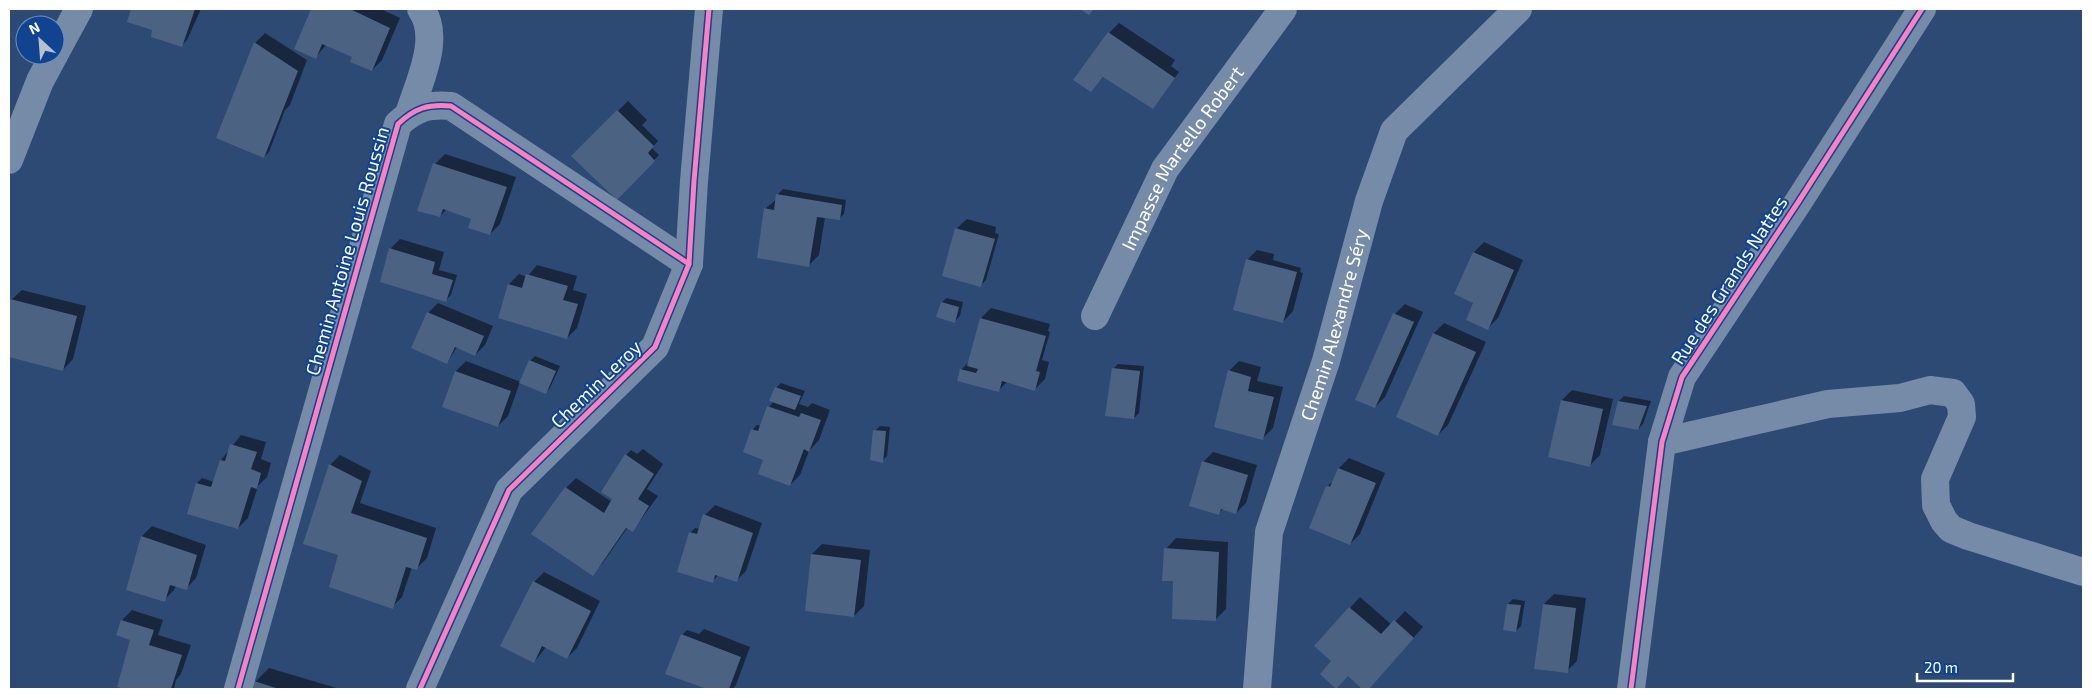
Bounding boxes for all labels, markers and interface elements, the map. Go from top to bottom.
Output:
north arrow [15,15,65,65]
text: N [26,18,42,38]
street label: Impasse Martello Robert [1116,61,1248,254]
street label: Chemin Antoine Louis Roussin [300,124,393,378]
street label: Rue des Grands Nattes [1666,191,1792,368]
street label: Chemin Alexandre Séry [1295,226,1372,423]
street label: Chemin Leroy [546,335,646,432]
scale bar [1917,650,2013,682]
text: 20 m [1924,658,1958,676]

